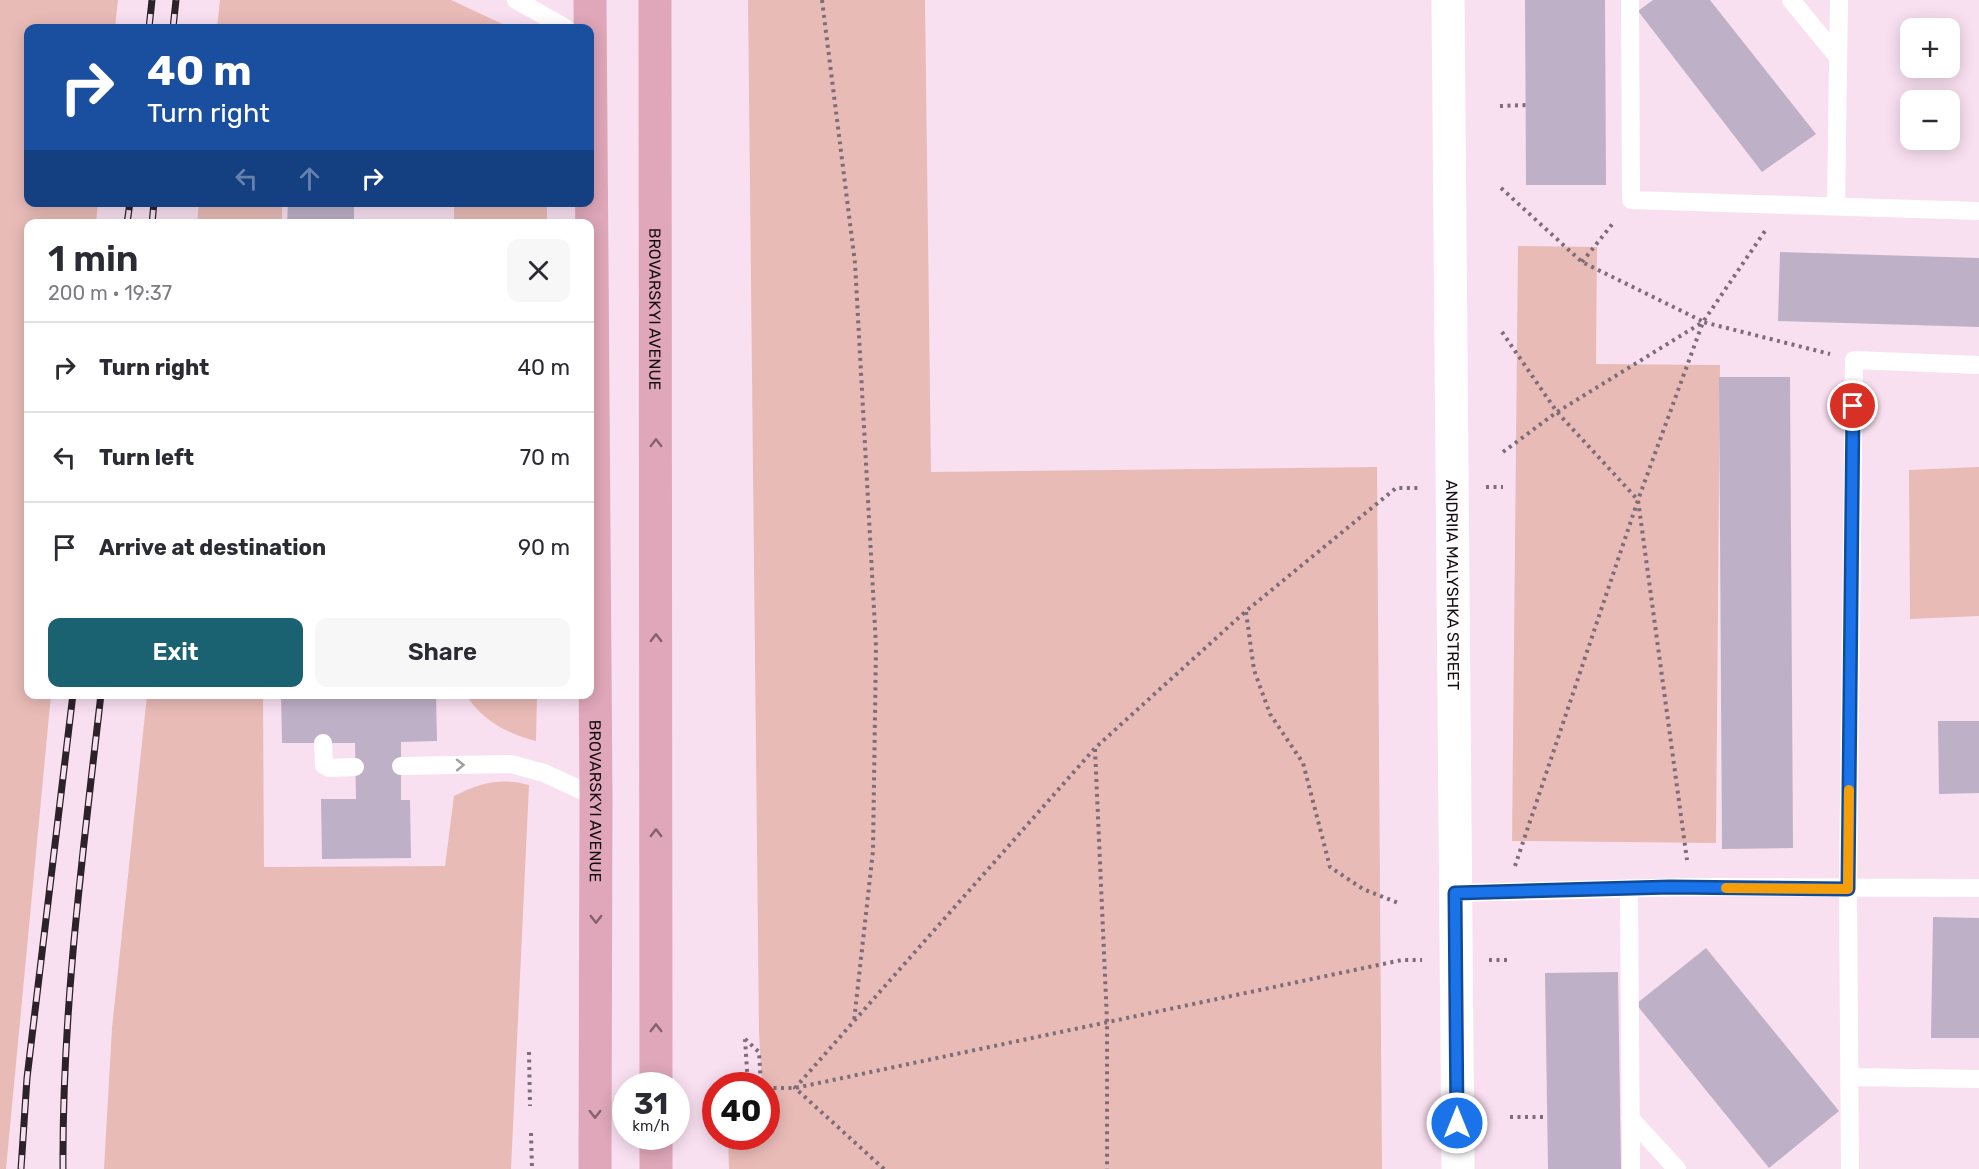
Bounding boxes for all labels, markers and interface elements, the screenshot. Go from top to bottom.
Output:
map controls [1900,18,1960,150]
button: + [1900,18,1960,78]
text: 40 m [147,46,252,96]
icon: right [48,48,126,126]
button: − [1900,90,1960,150]
text: Turn right [147,97,270,129]
icon: left [230,162,263,195]
icon: ahead [293,162,326,195]
icon: right [356,162,389,195]
street label: BROVARSKYI AVENUE [645,228,664,390]
text: 1 min [48,237,139,280]
button: close [507,239,570,302]
text: 200 m · 19:37 [48,281,172,305]
icon: right [48,351,81,384]
text: Turn right [99,354,209,381]
text: 40 m [517,354,570,381]
pin [1827,380,1878,431]
icon: arrive [1836,389,1869,422]
one-way arrow [650,438,662,447]
icon: left [48,441,81,474]
text: Turn left [99,444,194,471]
text: 70 m [520,444,570,471]
street label: ANDRIIA MALYSHKA STREET [1442,480,1463,690]
icon: arrive [48,531,81,564]
text: Arrive at destination [99,534,326,561]
text: 90 m [518,534,570,561]
button: Exit [48,618,303,687]
button: Share [315,618,570,687]
one-way arrow [650,633,662,642]
street label: BROVARSKYI AVENUE [585,720,605,882]
one-way arrow [455,759,464,771]
one-way arrow [650,828,662,837]
one-way arrow [590,915,602,924]
one-way arrow [650,1023,662,1032]
speed limit sign: 40 [702,1072,780,1150]
text: 31 [634,1086,668,1122]
position arrow [1425,1091,1489,1155]
one-way arrow [589,1110,601,1119]
text: km/h [632,1117,670,1135]

